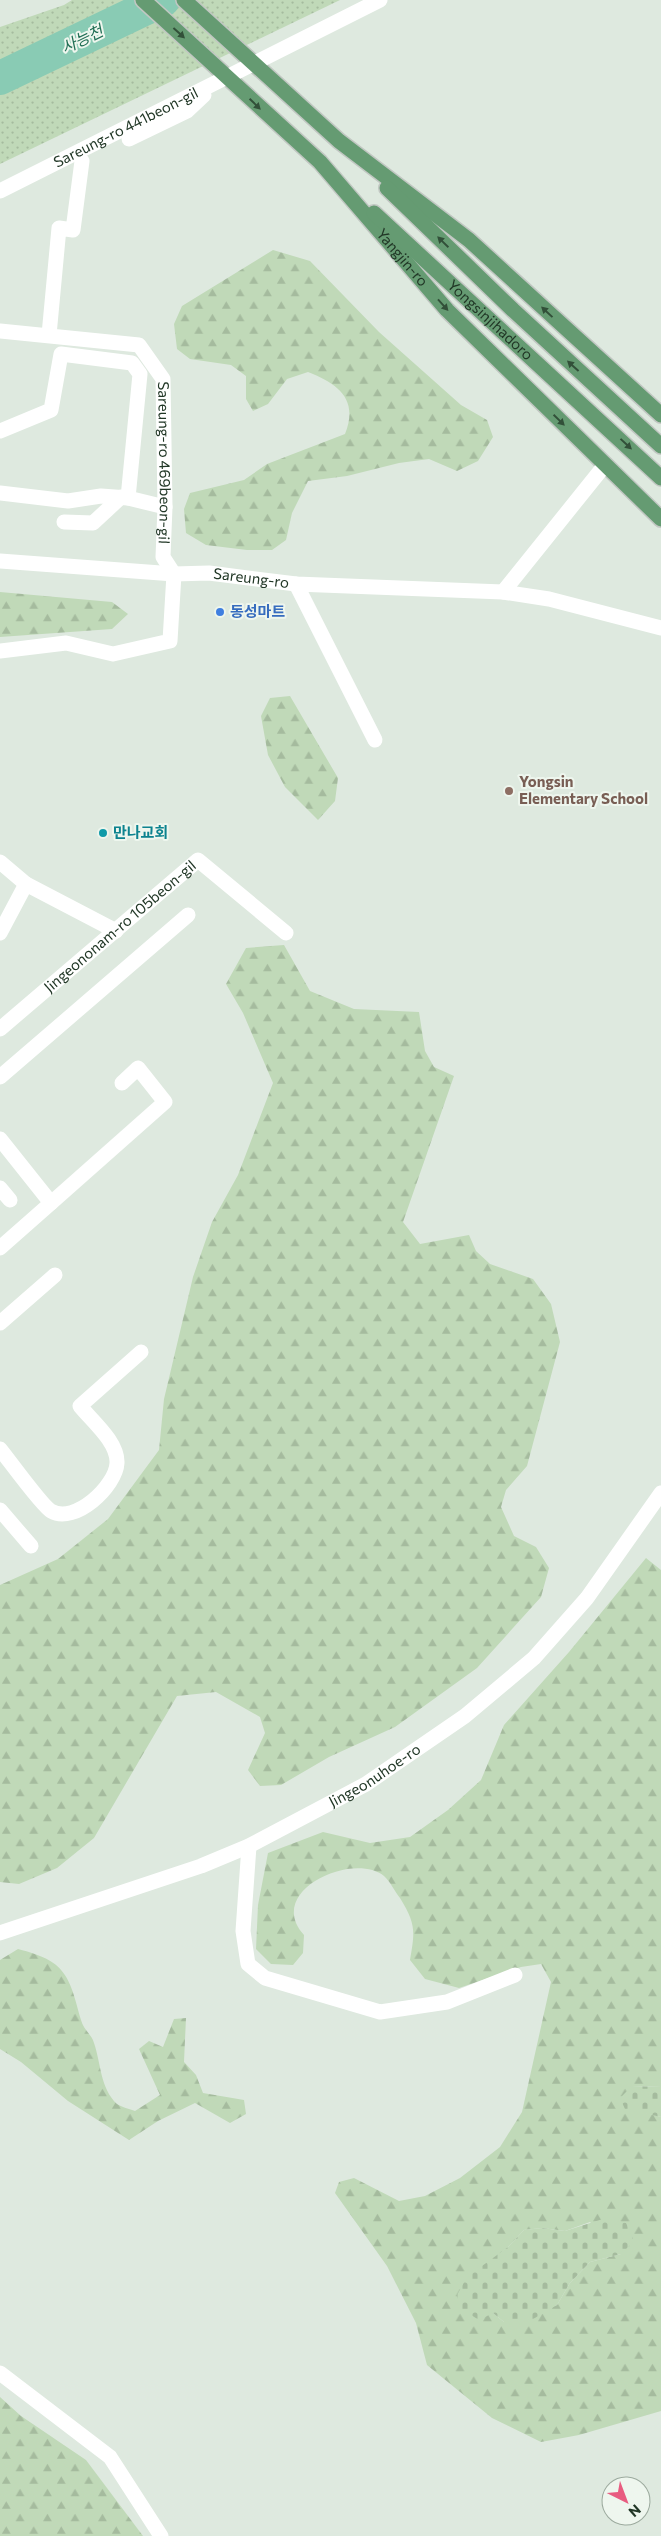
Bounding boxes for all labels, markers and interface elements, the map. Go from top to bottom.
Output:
water label: 사능천 [58,19,108,57]
one-way arrow [172,27,184,39]
street label: Sareung-ro 441beon-gil [50,83,201,171]
one-way arrow [249,98,261,110]
street label: Yangjin-ro [373,225,433,290]
one-way arrow [437,236,449,248]
street label: Yongsinjihadoro [444,276,537,363]
one-way arrow [437,299,449,311]
one-way arrow [542,306,554,318]
one-way arrow [568,360,580,372]
street label: Sareung-ro 469beon-gil [155,381,175,544]
one-way arrow [552,413,564,425]
one-way arrow [620,438,632,450]
street label: Sareung-ro [212,564,290,591]
place label: 동성마트 [230,602,285,620]
marker: 동성마트 [214,606,226,618]
place label: Yongsin Elementary School [519,772,648,807]
marker: Yongsin Elementary School [503,785,515,797]
place label: 만나교회 [113,823,168,841]
marker: 만나교회 [97,827,109,839]
street label: Jingeononam-ro 105beon-gil [40,856,199,996]
street label: Jingeonuhoe-ro [325,1739,424,1810]
north arrow [601,2476,651,2526]
text: N [625,2501,645,2521]

